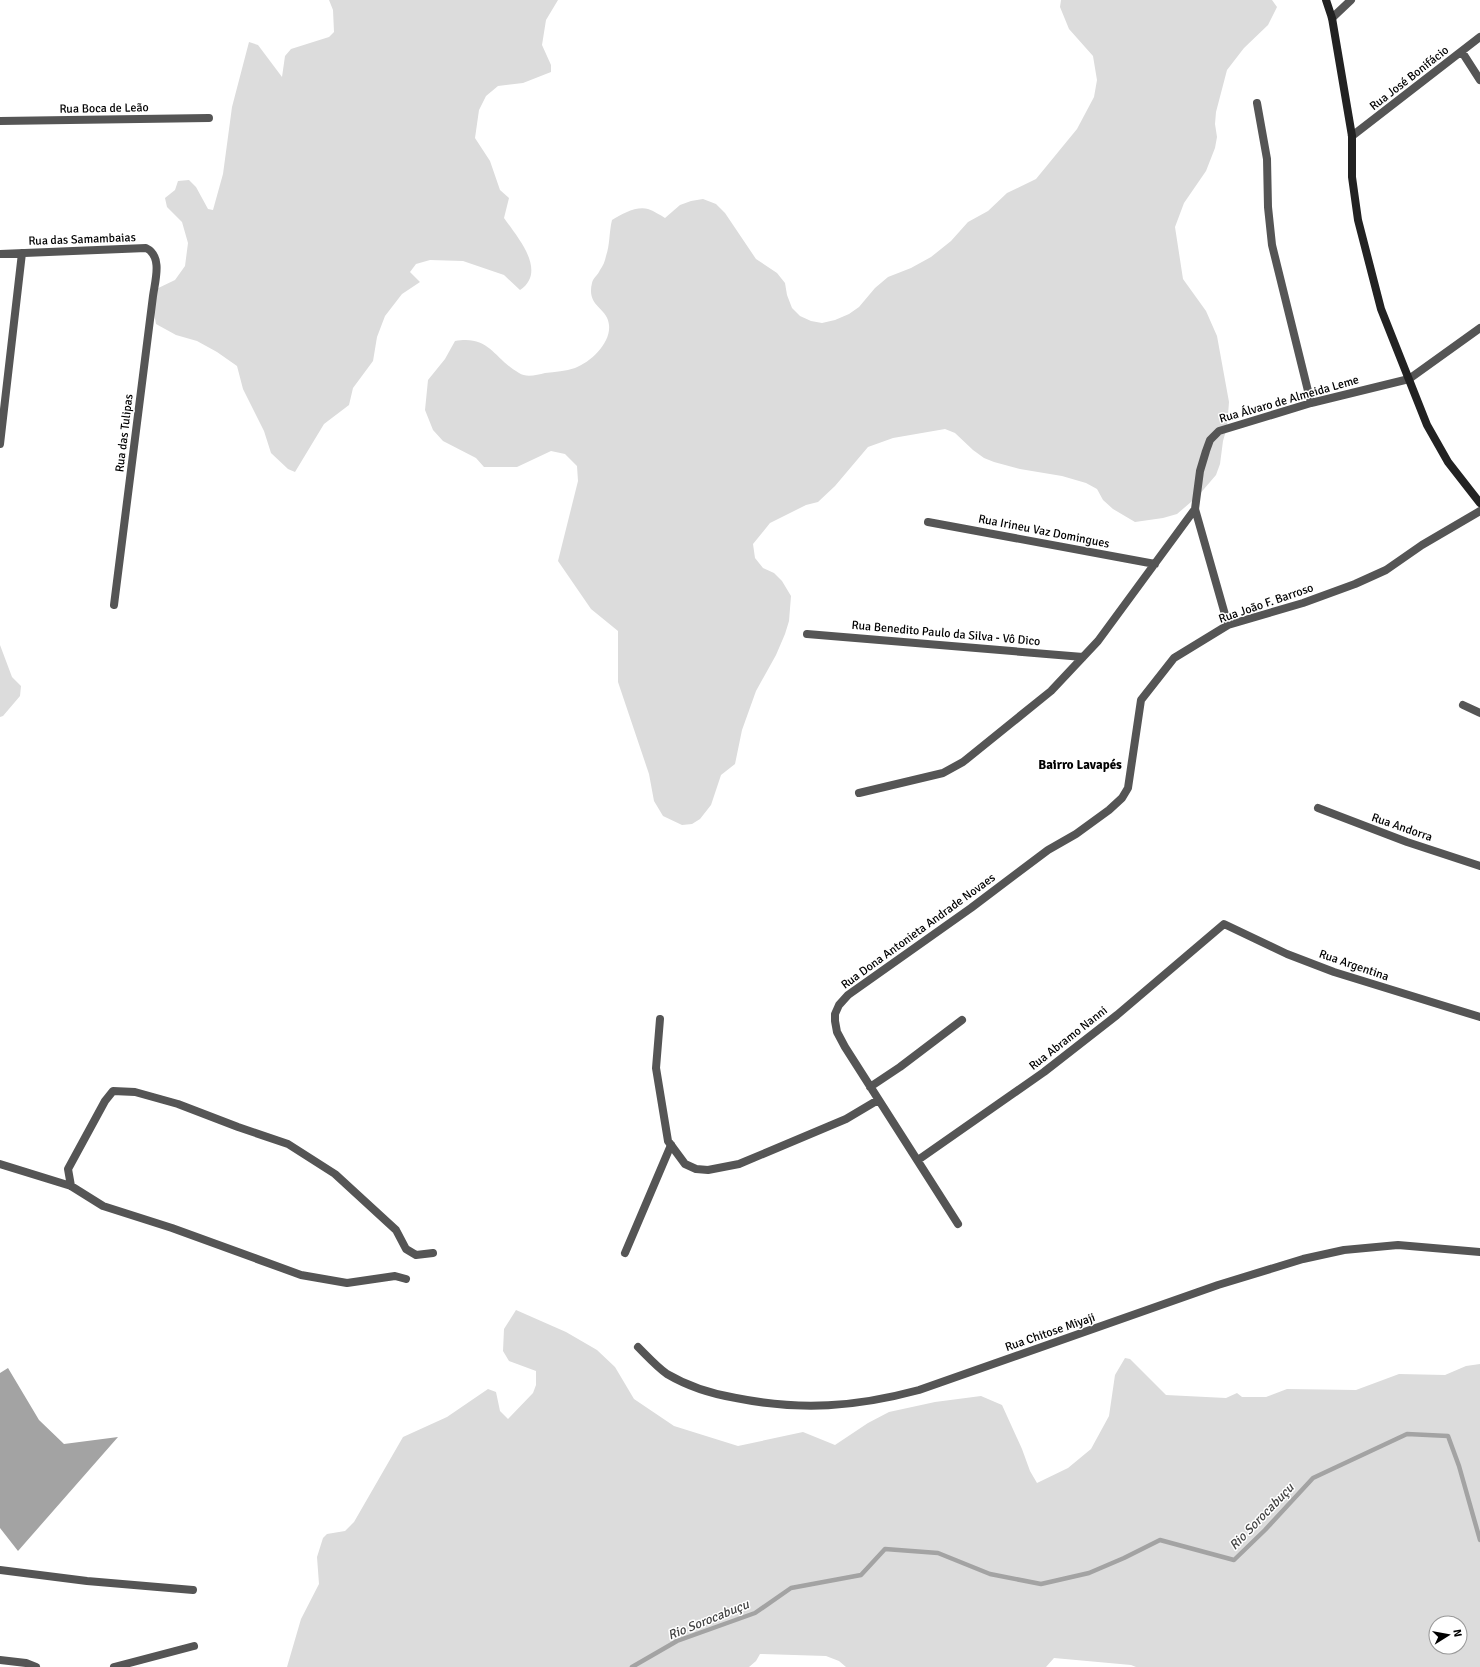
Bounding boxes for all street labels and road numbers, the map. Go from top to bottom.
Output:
street label: Rua José Bonifácio [1367,43,1452,114]
street label: Rua Boca de Leão [59,100,149,117]
street label: Rua das Samambaias [28,230,136,249]
street label: Rua Álvaro de Almeida Leme [1218,372,1361,427]
street label: Rua das Tulipas [112,393,137,473]
street label: Rua Irineu Vaz Domingues [977,511,1111,552]
street label: Rua João F. Barroso [1217,580,1316,627]
street label: Rua Benedito Paulo da Silva - Vô Dico [851,618,1041,649]
street label: Rua Andorra [1369,810,1434,845]
street label: Rua Dona Antonieta Andrade Novaes [838,870,998,992]
street label: Rua Argentina [1317,947,1391,984]
street label: Rua Abramo Nanni [1026,1003,1110,1074]
street label: Rua Chitose Miyaji [1003,1310,1097,1355]

